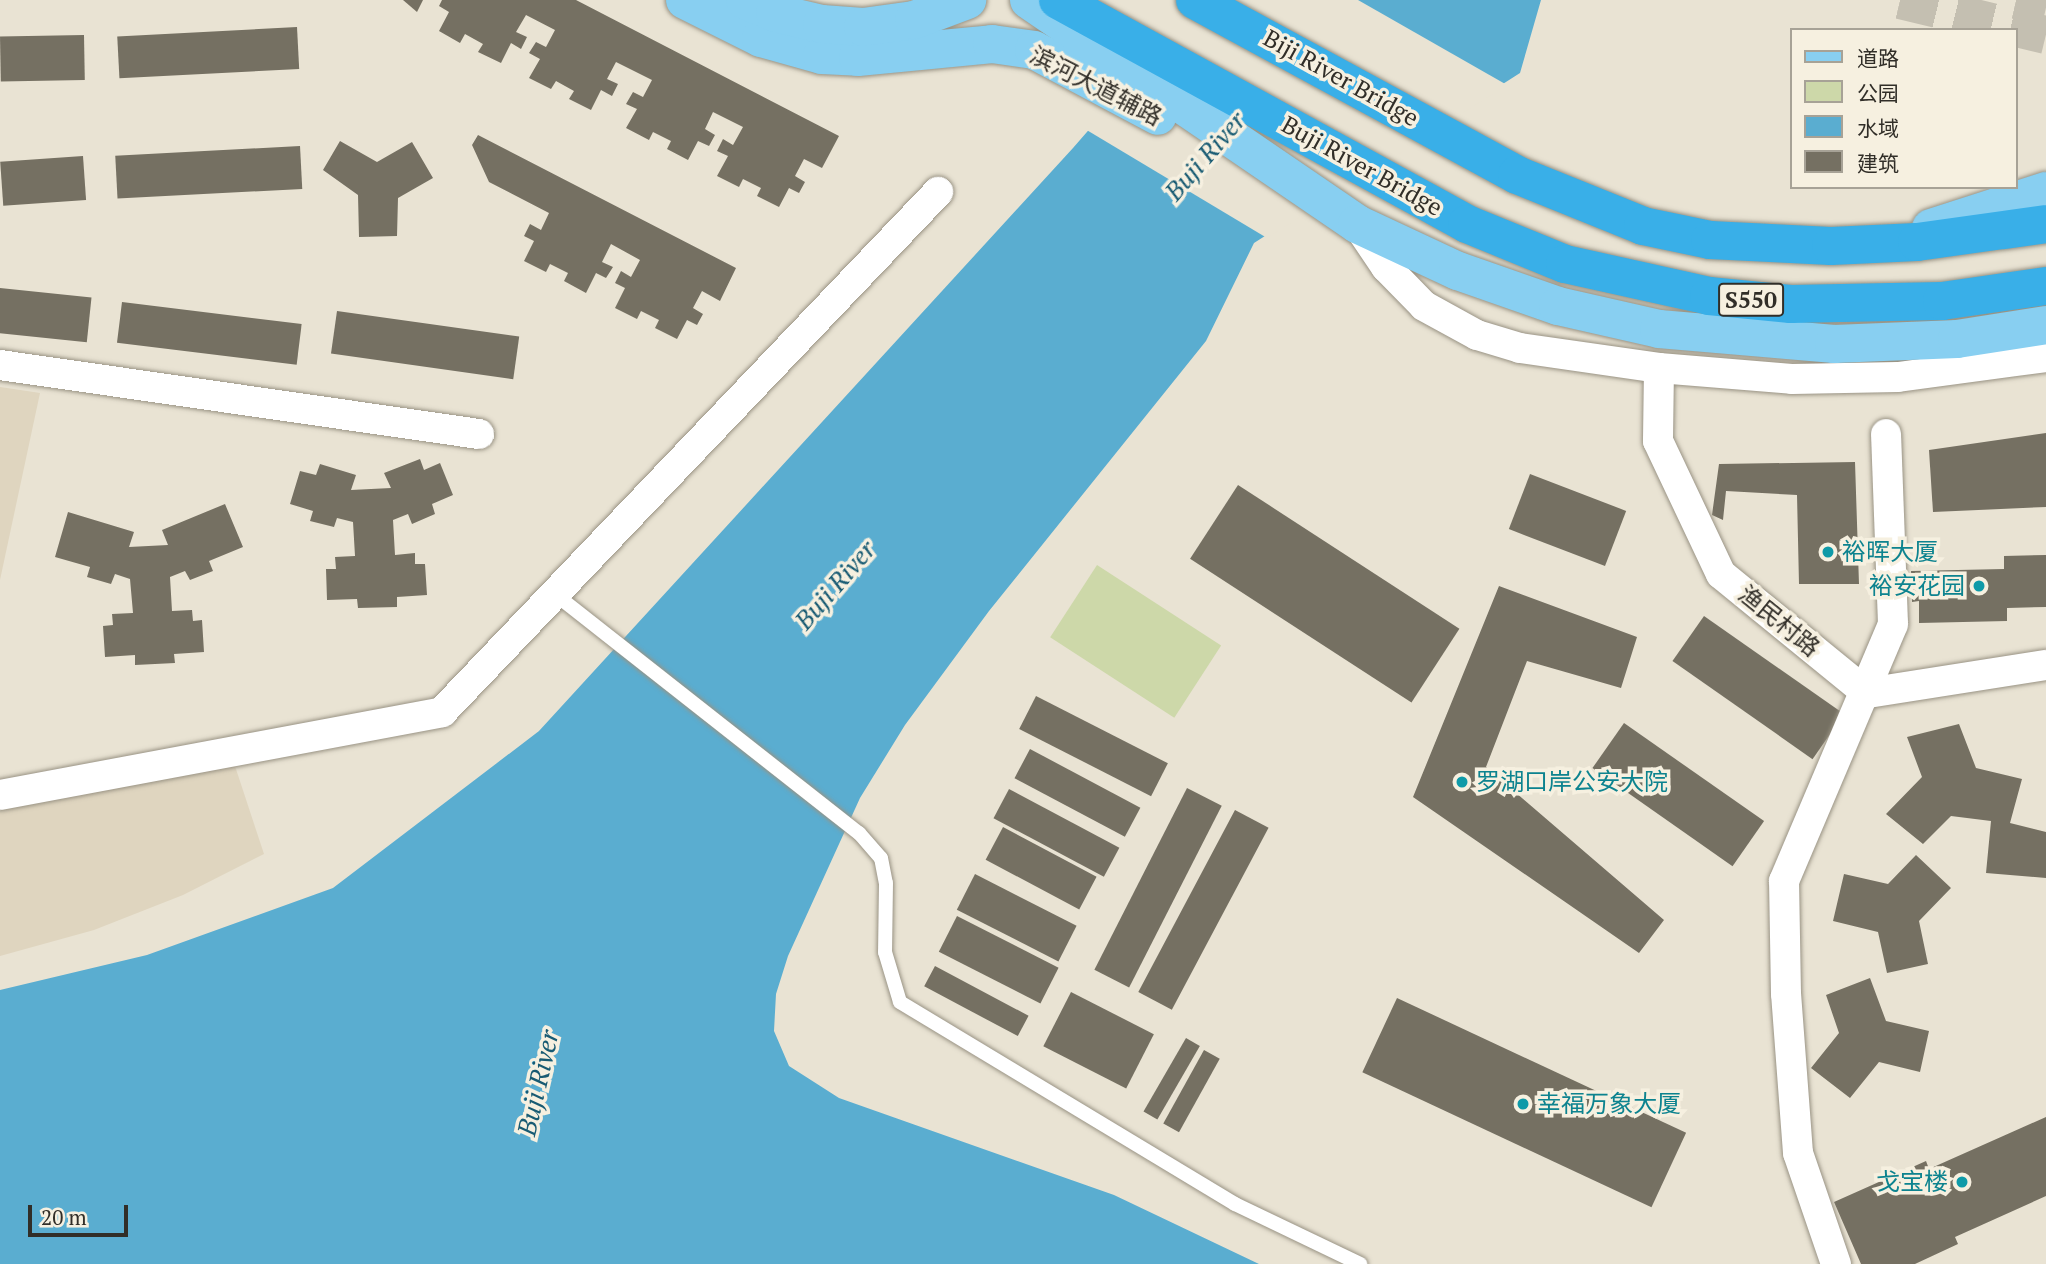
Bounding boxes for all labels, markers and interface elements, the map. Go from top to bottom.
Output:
street label: Biji River Bridge [1259,24,1423,132]
legend [1790,28,2018,189]
street label: 滨河大道辅路 [1025,40,1167,132]
text: 道路 [1857,44,1899,72]
text: 公园 [1857,79,1899,107]
water label: Buji River [1158,105,1252,207]
street label: Buji River Bridge [1277,110,1447,222]
text: 水域 [1857,114,1899,142]
text: 建筑 [1857,149,1899,177]
road number: S550 [1718,280,1784,320]
water label: Buji River [788,534,882,636]
place label: 裕晖大厦 [1842,538,1938,566]
marker: 裕晖大厦 [1820,544,1836,560]
place label: 裕安花园 [1869,572,1965,600]
marker: 裕安花园 [1971,578,1987,594]
street label: 渔民村路 [1733,580,1825,662]
place label: 罗湖口岸公安大院 [1476,768,1668,796]
marker: 罗湖口岸公安大院 [1454,774,1470,790]
water label: Buji River [511,1027,565,1139]
place label: 幸福万象大厦 [1537,1090,1681,1118]
marker: 幸福万象大厦 [1515,1096,1531,1112]
place label: 戈宝楼 [1876,1168,1948,1196]
marker: 戈宝楼 [1954,1174,1970,1190]
scale bar [32,1190,131,1234]
text: 20 m [41,1203,87,1231]

